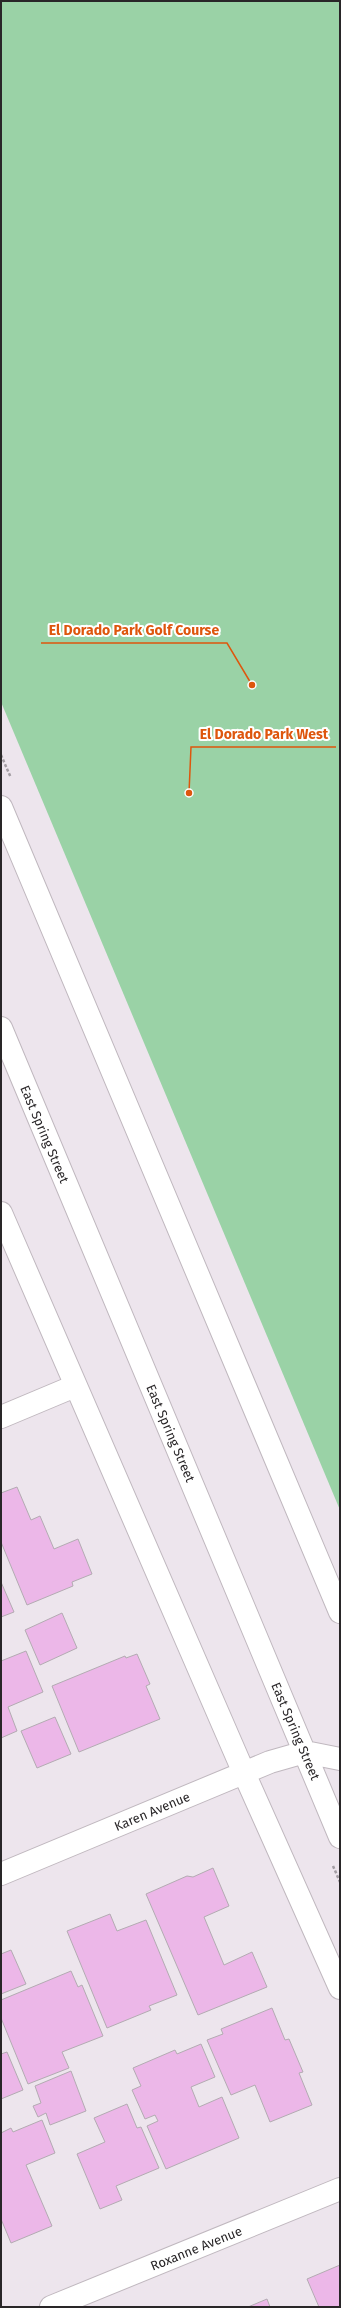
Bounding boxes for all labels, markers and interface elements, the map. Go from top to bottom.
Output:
callout: El Dorado Park Golf Course [41,617,227,643]
text: El Dorado Park Golf Course [49,622,219,639]
callout: El Dorado Park West [191,721,336,747]
text: El Dorado Park West [200,726,329,743]
street label: East Spring Street [17,1083,72,1186]
street label: East Spring Street [143,1382,198,1485]
street label: East Spring Street [268,1680,323,1783]
street label: Karen Avenue [112,1789,192,1834]
street label: Roxanne Avenue [148,2223,244,2274]

